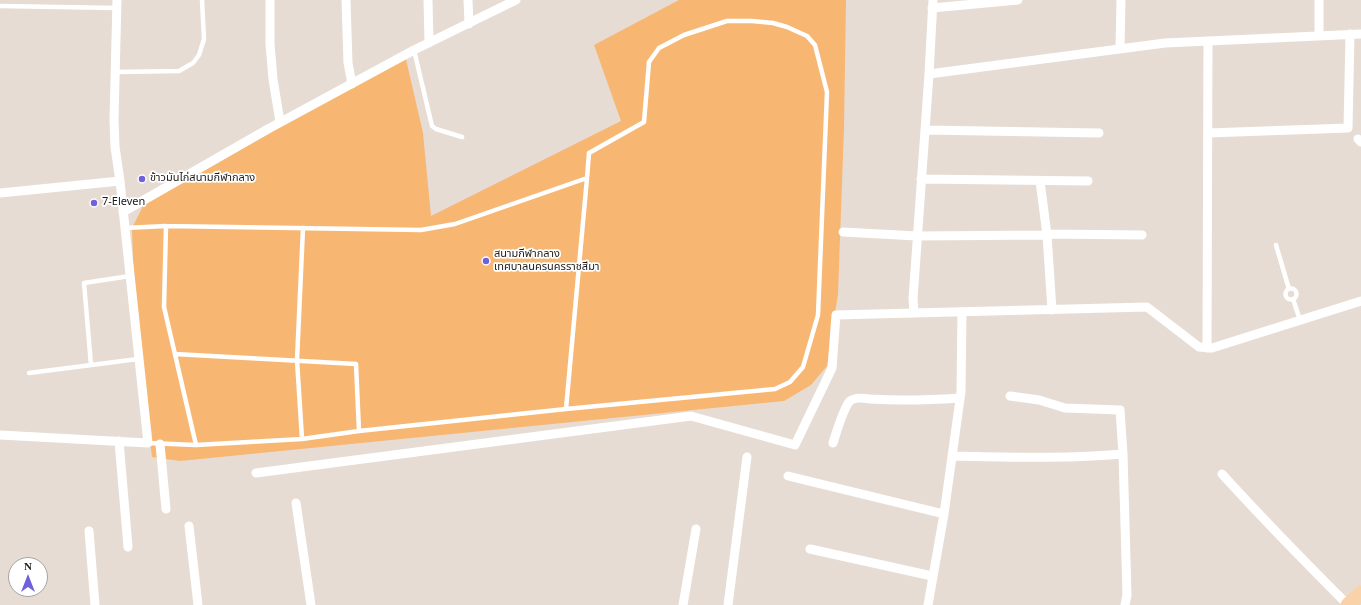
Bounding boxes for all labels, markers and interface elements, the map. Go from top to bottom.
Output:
place label: ข้าวมันไก่สนามกีฬากลาง [150,172,255,186]
marker: ข้าวมันไก่สนามกีฬากลาง [137,174,147,184]
place label: 7-Eleven [102,196,145,210]
marker: 7-Eleven [89,198,99,208]
place label: สนามกีฬากลาง เทศบาลนครนครราชสีมา [494,248,599,274]
marker: สนามกีฬากลาง เทศบาลนครนครราชสีมา [481,256,491,266]
north arrow [8,557,48,597]
text: N [24,560,32,572]

